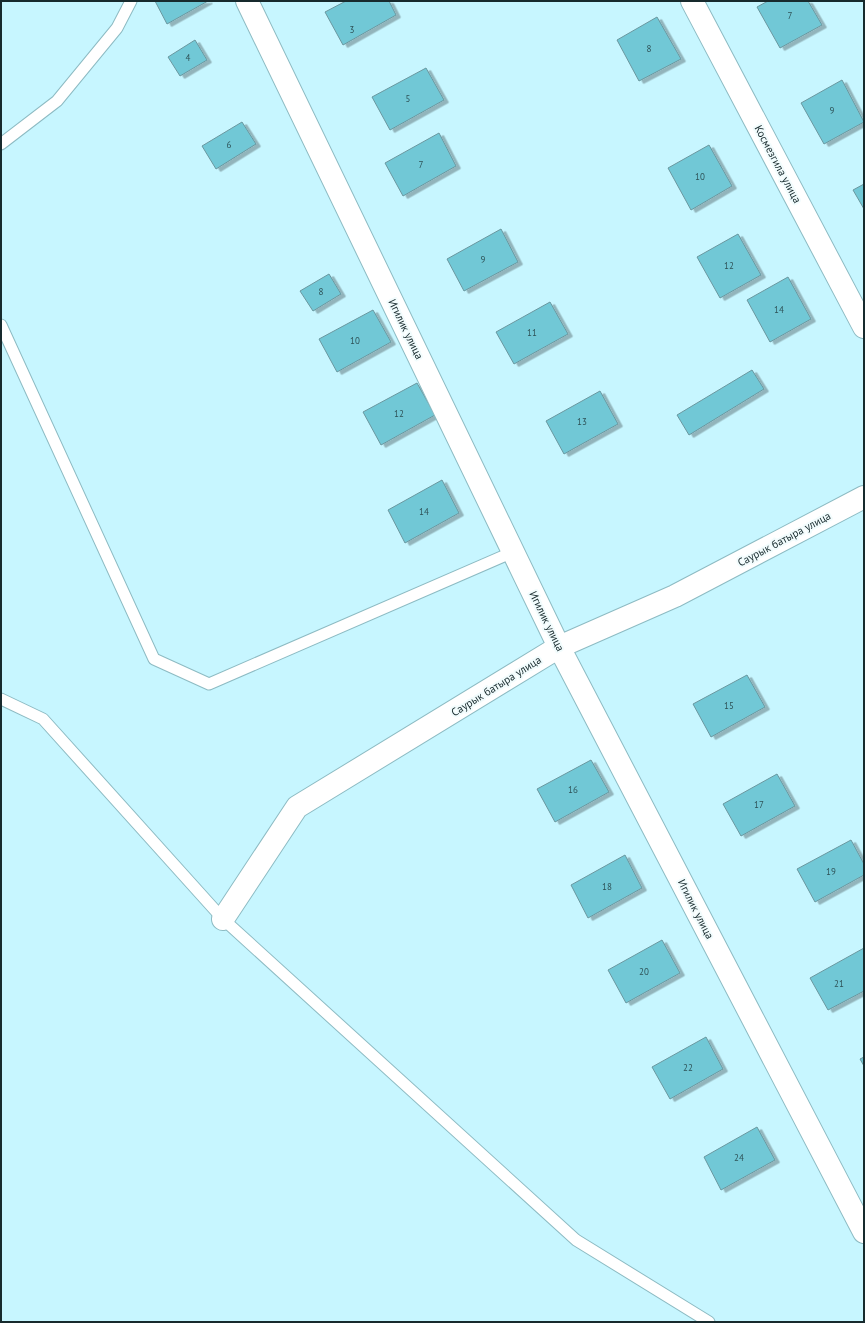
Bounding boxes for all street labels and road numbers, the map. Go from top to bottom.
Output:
street label: Космезгила улица [752,123,804,205]
street label: Игилик улица [385,297,427,361]
street label: Саурык батыра улица [735,508,833,570]
street label: Игилик улица [526,589,568,653]
street label: Саурык батыра улица [448,653,544,719]
street label: Игилик улица [675,877,717,941]

